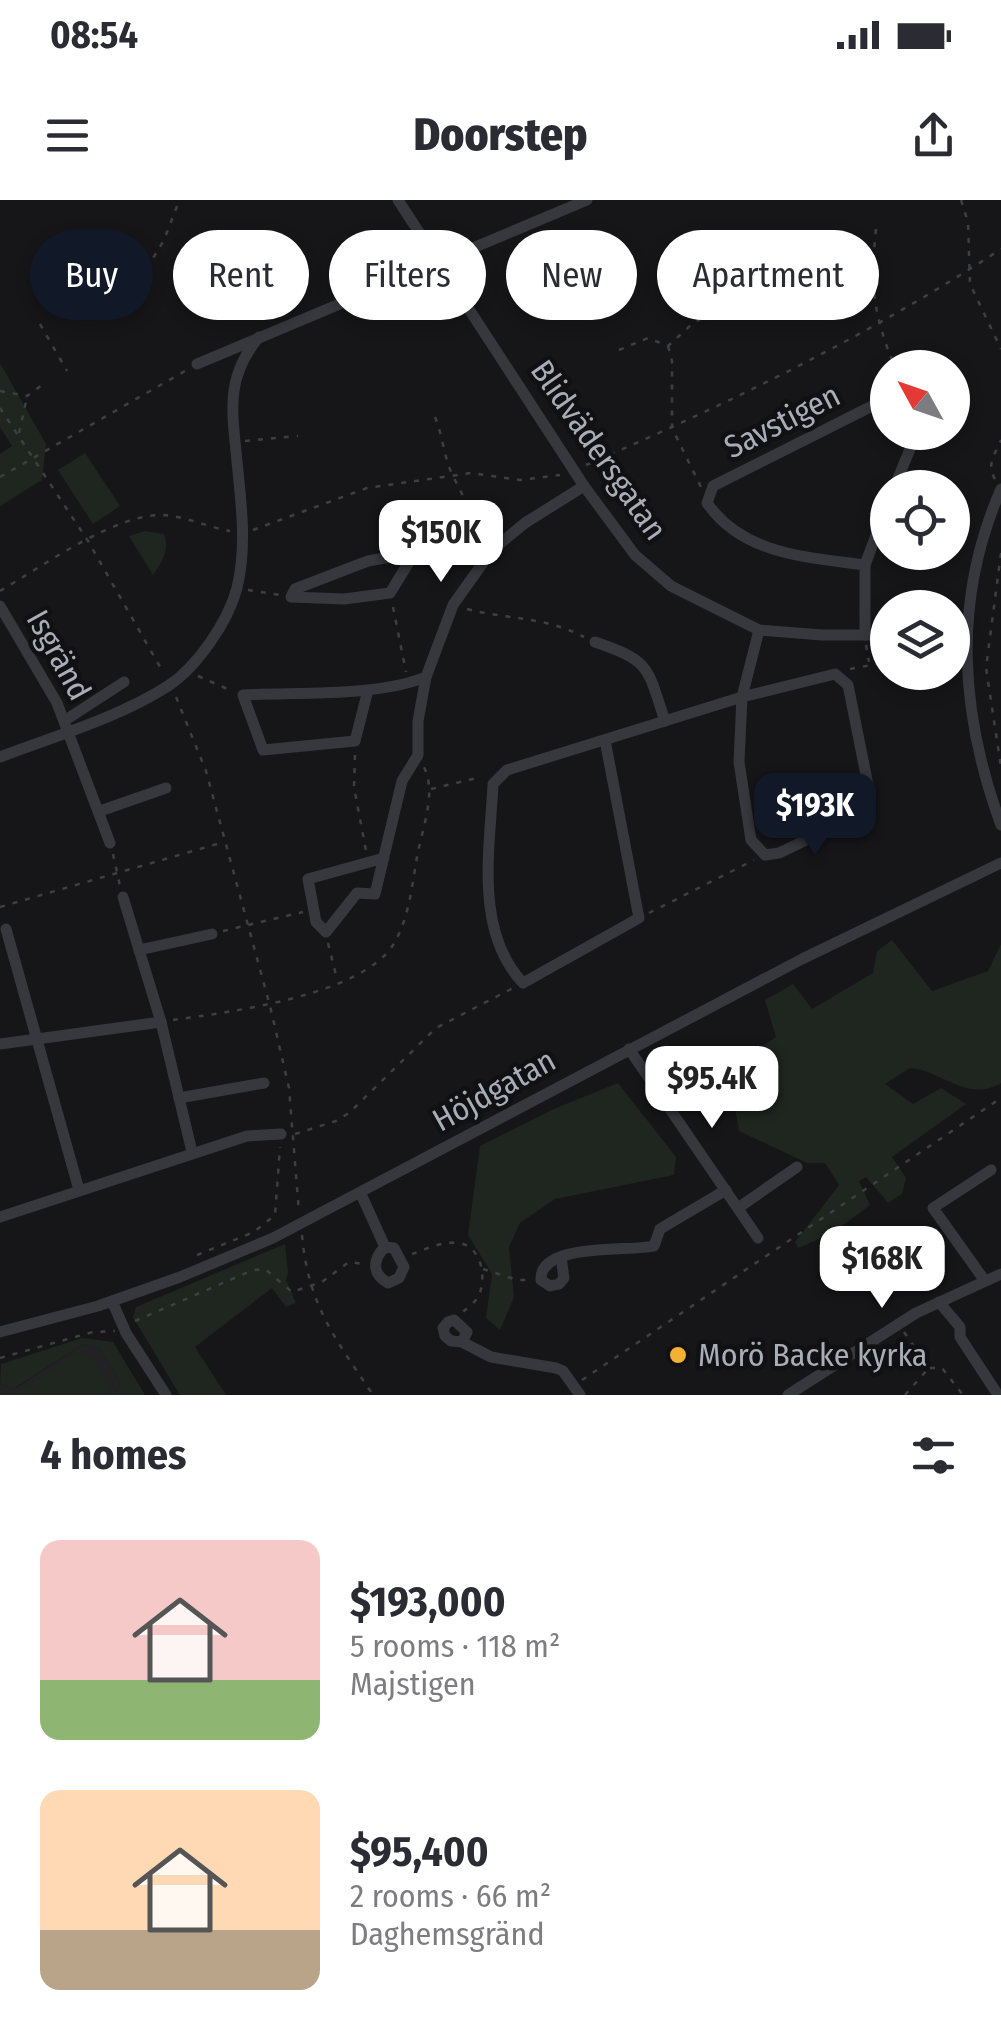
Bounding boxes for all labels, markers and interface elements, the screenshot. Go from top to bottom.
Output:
text: 08:54 [50,12,138,58]
icon: menu [40,108,95,163]
text: Doorstep [413,108,588,162]
icon: share [906,108,961,163]
chip: Buy [30,230,153,320]
chip: Rent [173,230,309,320]
chip: Filters [329,230,486,320]
chip: New [506,230,637,320]
chip: Apartment [657,230,879,320]
north arrow [870,350,970,450]
map controls [870,350,970,690]
street label: Blidvädersgatan [523,353,675,547]
street label: Savstigen [718,376,846,466]
button: locate [870,470,970,570]
pin: $150K [371,500,511,585]
text: $150K [401,513,481,551]
button: layers [870,590,970,690]
street label: Isgränd [19,603,99,707]
pin: $193K [745,773,885,858]
text: $193K [776,786,854,824]
street label: Höjdgatan [426,1041,562,1139]
pin: $95.4K [631,1046,793,1131]
text: $95.4K [667,1059,757,1097]
pin: $168K [812,1226,952,1311]
text: $168K [842,1239,922,1277]
place label: Morö Backe kyrka [698,1336,928,1374]
marker: Morö Backe kyrka [667,1344,689,1366]
icon: filters [906,1428,961,1483]
text: 4 homes [40,1430,187,1480]
text: $193,000 [350,1577,506,1627]
icon: home [120,1580,240,1700]
text: 5 rooms · 118 m² [350,1627,560,1665]
text: Majstigen [350,1665,476,1703]
text: $95,400 [350,1827,489,1877]
icon: home [120,1830,240,1950]
text: 2 rooms · 66 m² [350,1877,551,1915]
text: Daghemsgränd [350,1915,545,1953]

